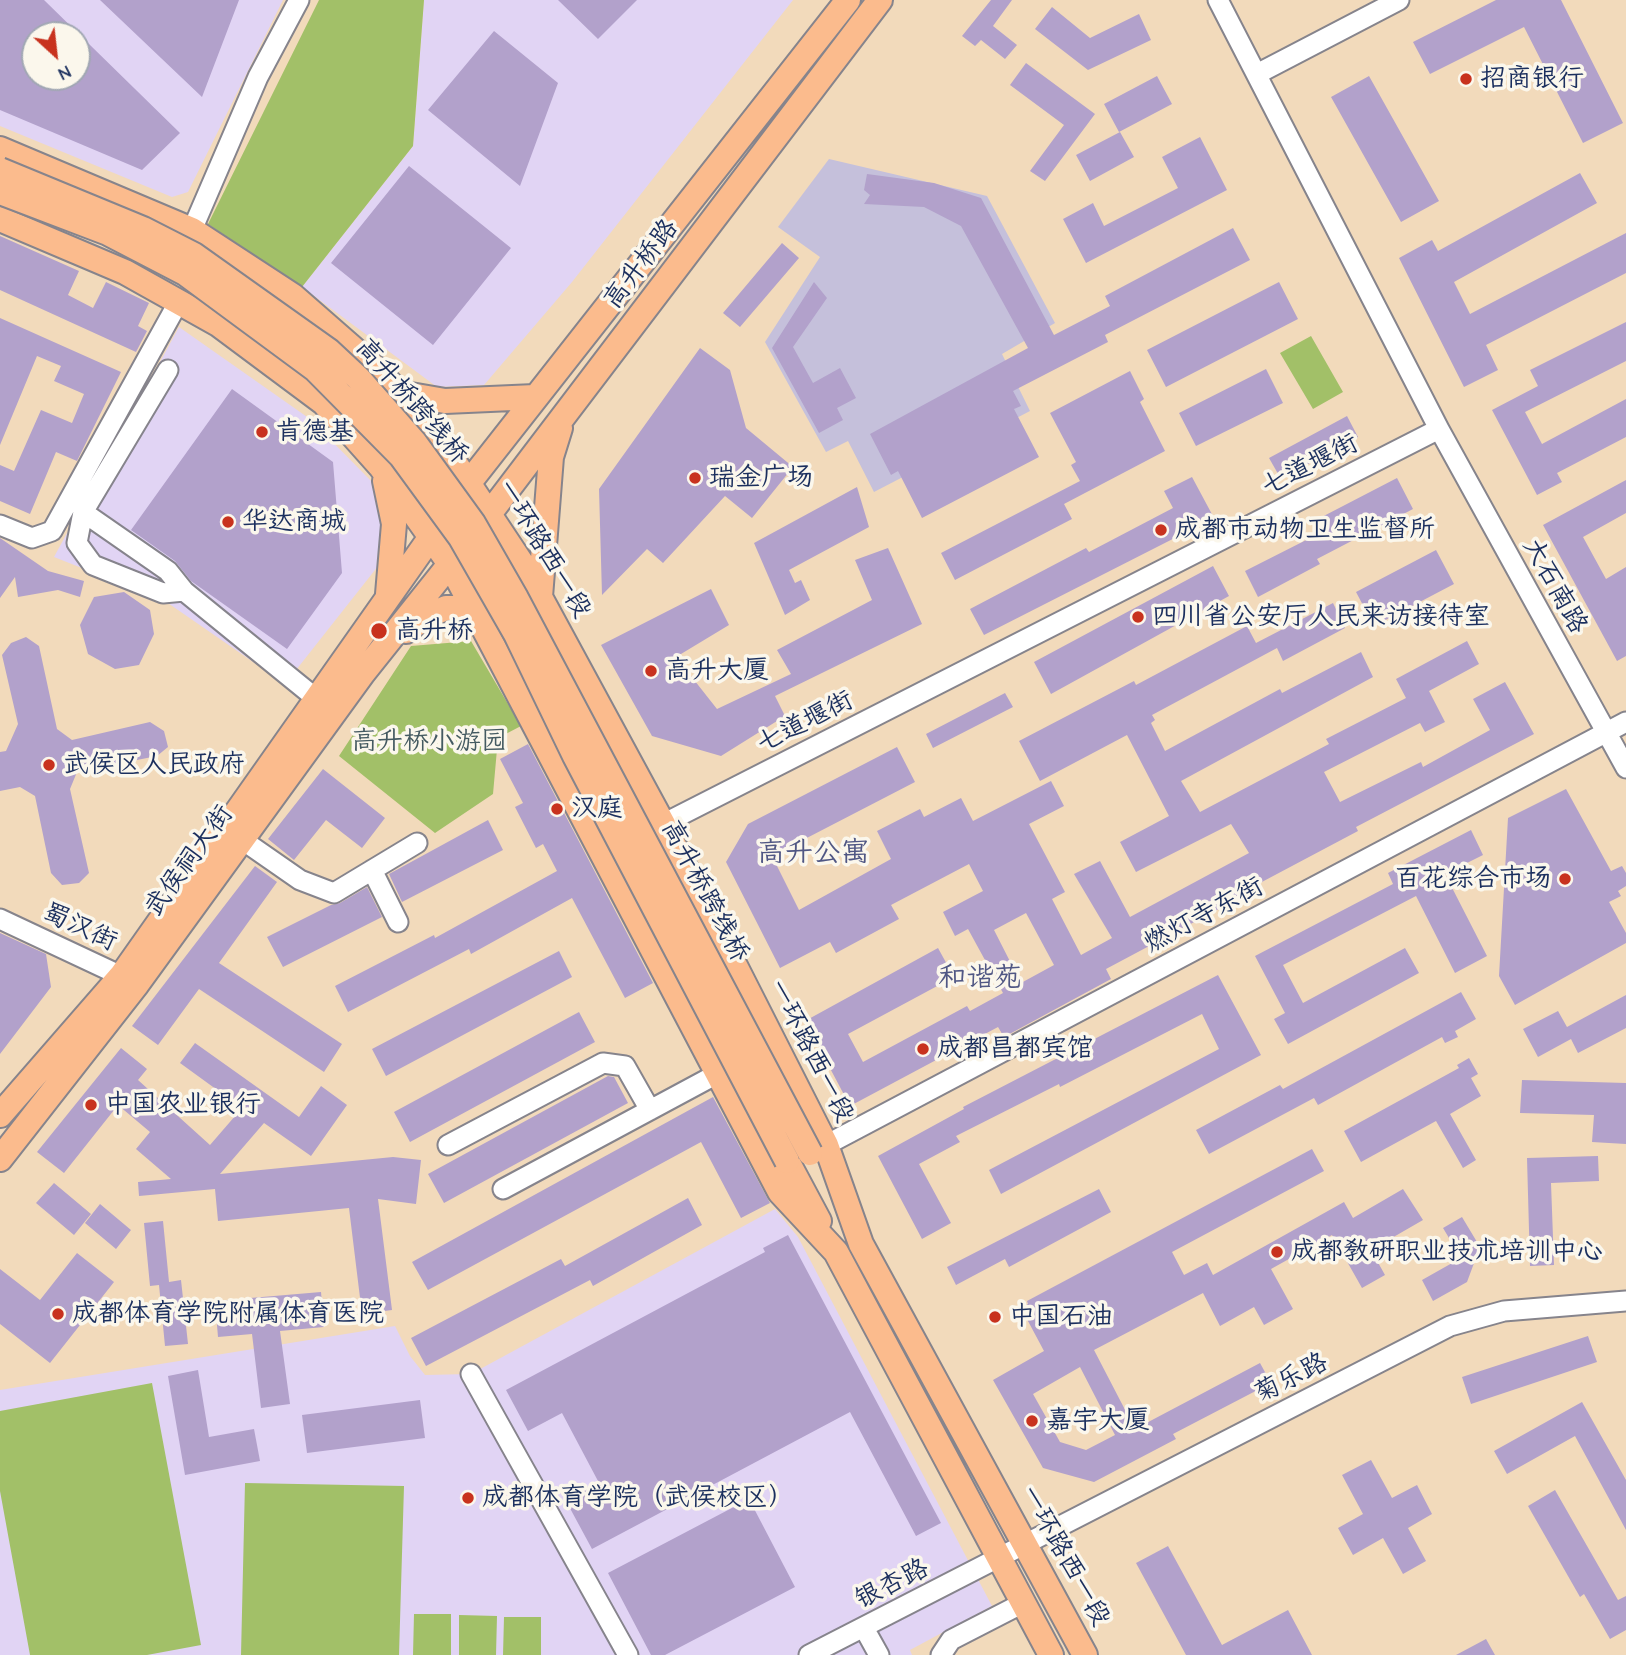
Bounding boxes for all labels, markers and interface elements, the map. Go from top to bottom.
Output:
north arrow [21,21,91,91]
text: N [54,60,75,86]
place label: 招商银行 [1480,63,1584,95]
marker: 招商银行 [1458,71,1474,87]
street label: 高升桥路 [597,213,685,315]
street label: 高升桥跨线桥 [349,332,475,470]
place label: 肯德基 [276,416,354,448]
marker: 肯德基 [254,424,270,440]
street label: 七道堰街 [1257,427,1363,503]
place label: 瑞金广场 [709,462,813,494]
marker: 瑞金广场 [687,470,703,486]
street label: 一环路西一段 [490,474,598,624]
place label: 华达商城 [242,506,346,538]
marker: 华达商城 [220,514,236,530]
place label: 成都市动物卫生监督所 [1175,514,1435,546]
marker: 成都市动物卫生监督所 [1153,522,1169,538]
street label: 大石南路 [1516,533,1594,639]
place label: 四川省公安厅人民来访接待室 [1152,601,1490,633]
marker: 四川省公安厅人民来访接待室 [1130,609,1146,625]
place label: 高升桥 [395,615,473,647]
marker: 高升桥 [369,621,389,641]
place label: 高升大厦 [665,655,769,687]
marker: 高升大厦 [643,663,659,679]
street label: 七道堰街 [752,684,858,760]
park label: 高升桥小游园 [351,726,507,758]
place label: 武侯区人民政府 [63,749,245,781]
marker: 武侯区人民政府 [41,757,57,773]
place label: 汉庭 [571,793,623,825]
street label: 武侯祠大街 [138,799,240,923]
marker: 汉庭 [549,801,565,817]
street label: 高升桥跨线桥 [655,815,755,967]
district label: 高升公寓 [757,836,869,870]
place label: 百花综合市场 [1395,863,1551,895]
street label: 燃灯寺东街 [1139,871,1269,959]
marker: 百花综合市场 [1557,871,1573,887]
street label: 蜀汉街 [38,896,122,958]
district label: 和谐苑 [938,961,1022,995]
street label: 一环路西一段 [762,974,860,1128]
place label: 成都昌都宾馆 [937,1033,1093,1065]
marker: 成都昌都宾馆 [915,1041,931,1057]
place label: 中国农业银行 [105,1089,261,1121]
marker: 中国农业银行 [83,1097,99,1113]
place label: 成都教研职业技术培训中心 [1291,1236,1603,1268]
marker: 成都教研职业技术培训中心 [1269,1244,1285,1260]
place label: 成都体育学院附属体育医院 [72,1298,384,1330]
place label: 中国石油 [1009,1301,1113,1333]
marker: 成都体育学院附属体育医院 [50,1306,66,1322]
marker: 中国石油 [987,1309,1003,1325]
street label: 菊乐路 [1249,1346,1333,1410]
place label: 嘉宇大厦 [1046,1405,1150,1437]
marker: 嘉宇大厦 [1024,1413,1040,1429]
street label: 一环路西一段 [1014,1480,1116,1632]
place label: 成都体育学院（武侯校区） [482,1482,794,1514]
marker: 成都体育学院（武侯校区） [460,1490,476,1506]
street label: 银杏路 [850,1552,934,1616]

